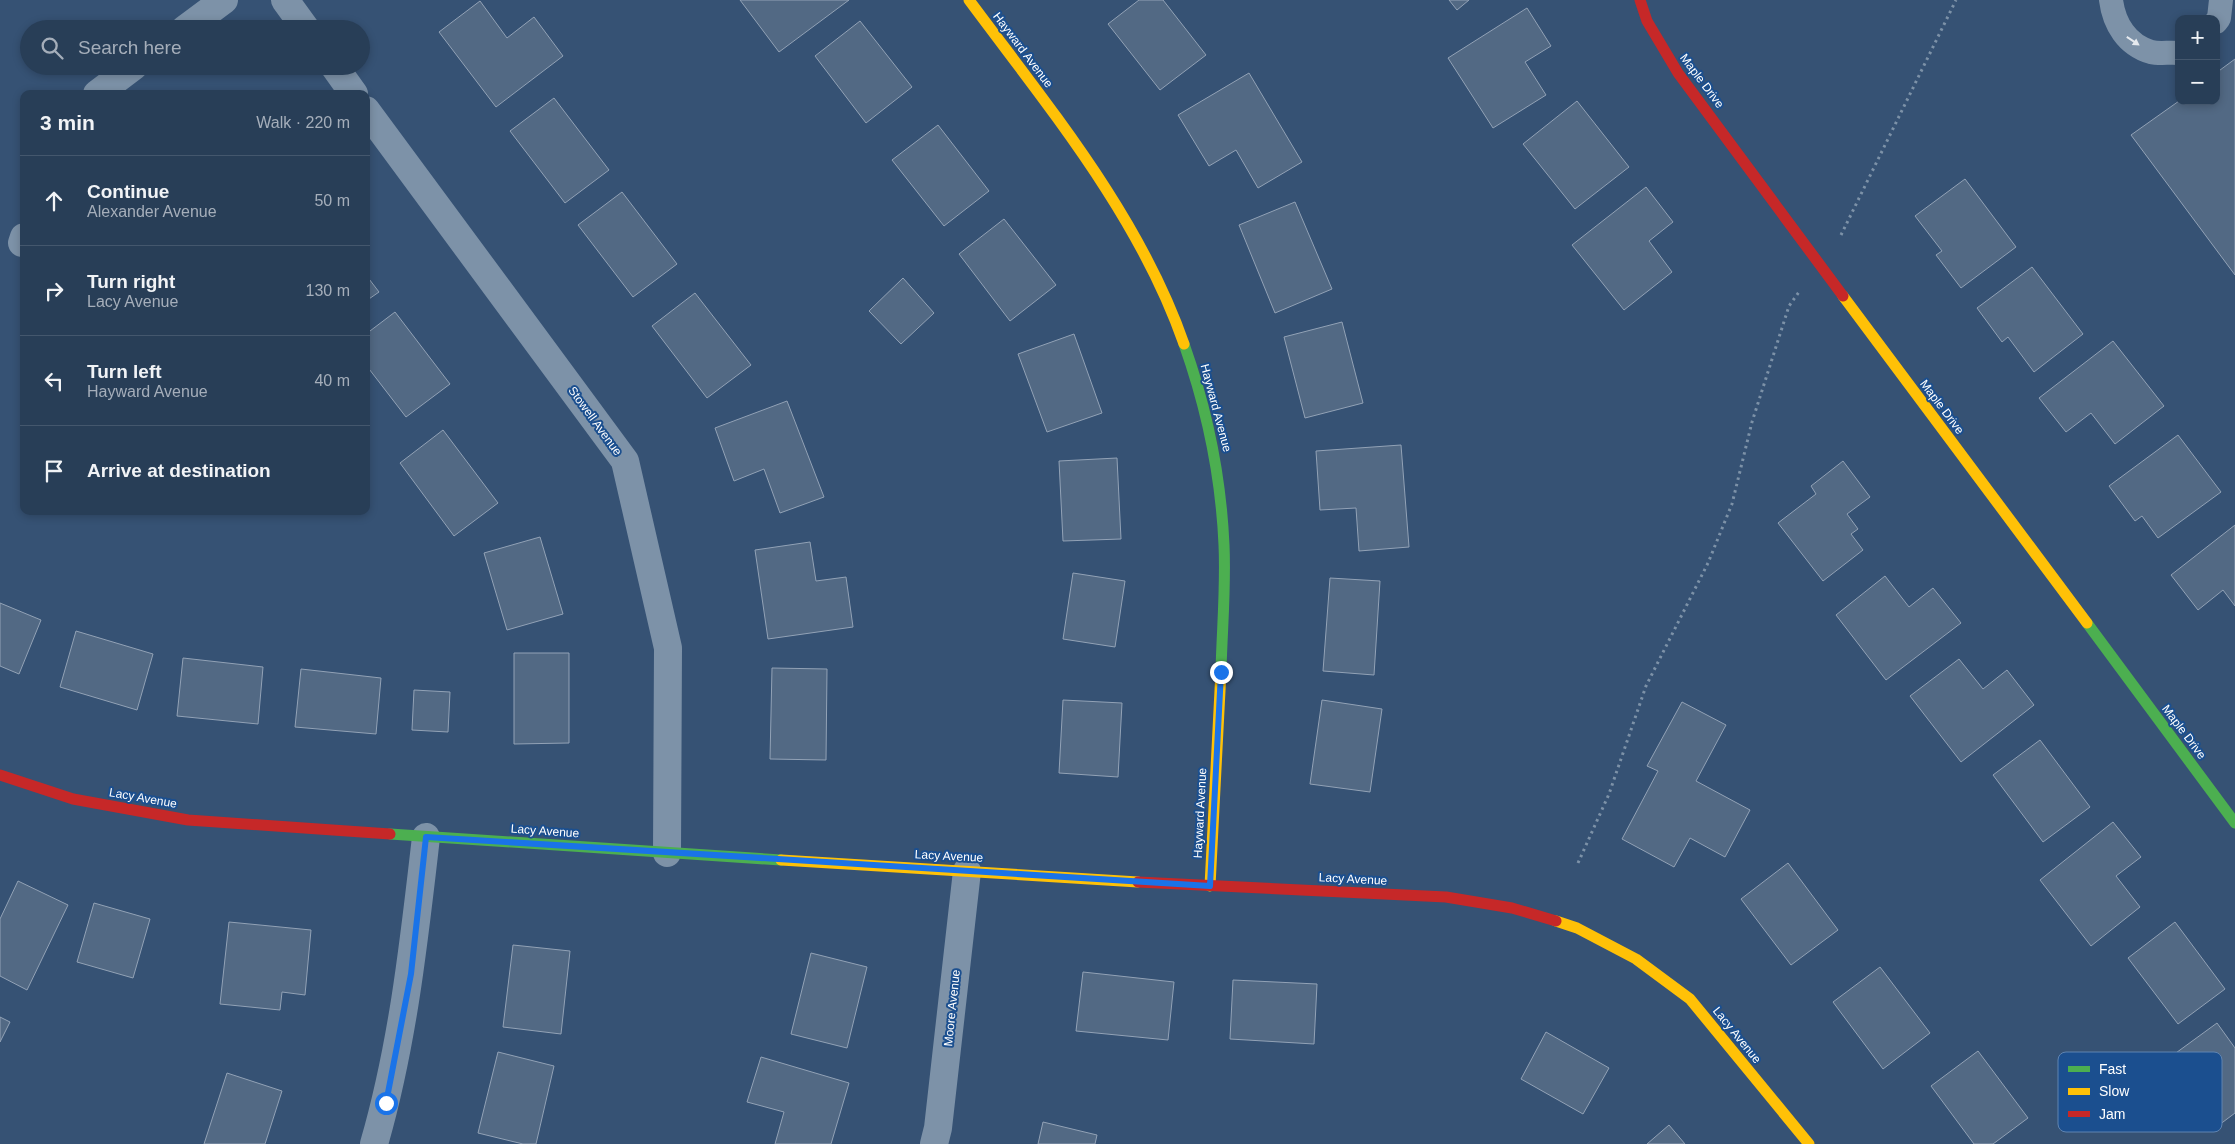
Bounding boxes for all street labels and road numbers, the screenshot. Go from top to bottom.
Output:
street label: Hayward Avenue [990,10,1056,91]
street label: Maple Drive [1677,51,1727,111]
street label: Hayward Avenue [1198,362,1235,454]
street label: Maple Drive [1917,377,1967,437]
street label: Stowell Avenue [565,384,625,458]
street label: Maple Drive [2159,702,2209,762]
street label: Hayward Avenue [1191,767,1209,859]
street label: Lacy Avenue [108,785,178,811]
street label: Lacy Avenue [510,822,580,840]
street label: Lacy Avenue [914,847,984,865]
street label: Lacy Avenue [1318,870,1388,888]
street label: Moore Avenue [941,969,963,1047]
street label: Lacy Avenue [1710,1004,1764,1066]

